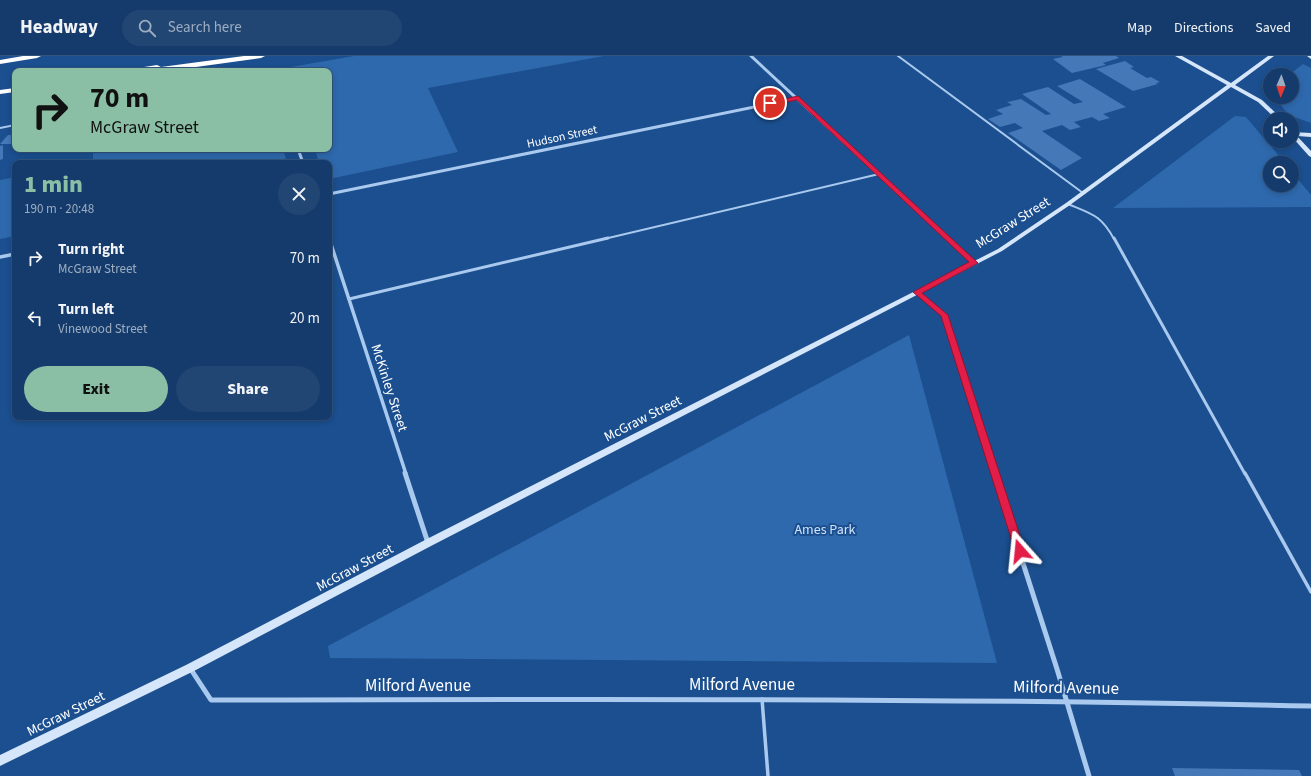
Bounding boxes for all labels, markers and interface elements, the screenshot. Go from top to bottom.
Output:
search box [122,10,402,46]
text: Headway [20,14,98,41]
icon: search [136,17,158,39]
text: Search here [168,17,242,38]
text: Map [1127,18,1152,38]
text: Directions [1174,18,1233,38]
text: Saved [1255,18,1291,38]
north arrow [1263,68,1299,104]
map controls [1263,68,1299,192]
text: 70 m [90,78,149,118]
icon: right [24,84,76,136]
pin [753,86,787,120]
icon: arrive [759,92,781,114]
button: sound [1263,112,1299,148]
text: McGraw Street [90,115,199,140]
street label: Hudson Street [525,121,599,153]
button: search [1263,156,1299,192]
text: 1 min [24,167,83,202]
button: close [278,173,320,215]
street label: McGraw Street [972,192,1054,254]
text: 190 m · 20:48 [24,200,94,218]
text: Turn right [58,239,124,260]
icon: right [24,247,46,269]
text: 70 m [290,248,320,269]
text: McGraw Street [58,260,137,278]
text: Turn left [58,299,114,320]
icon: left [24,307,46,329]
text: 20 m [290,308,320,329]
text: Vinewood Street [58,320,147,338]
street label: McKinley Street [365,342,413,435]
button: Exit [24,366,168,412]
button: Share [176,366,320,412]
street label: McGraw Street [601,391,686,447]
park label: Ames Park [795,520,856,540]
position arrow [999,530,1041,572]
street label: McGraw Street [313,539,397,597]
street label: Milford Avenue [689,673,795,697]
street label: Milford Avenue [365,674,471,698]
street label: Milford Avenue [1013,675,1119,701]
street label: McGraw Street [24,686,109,742]

